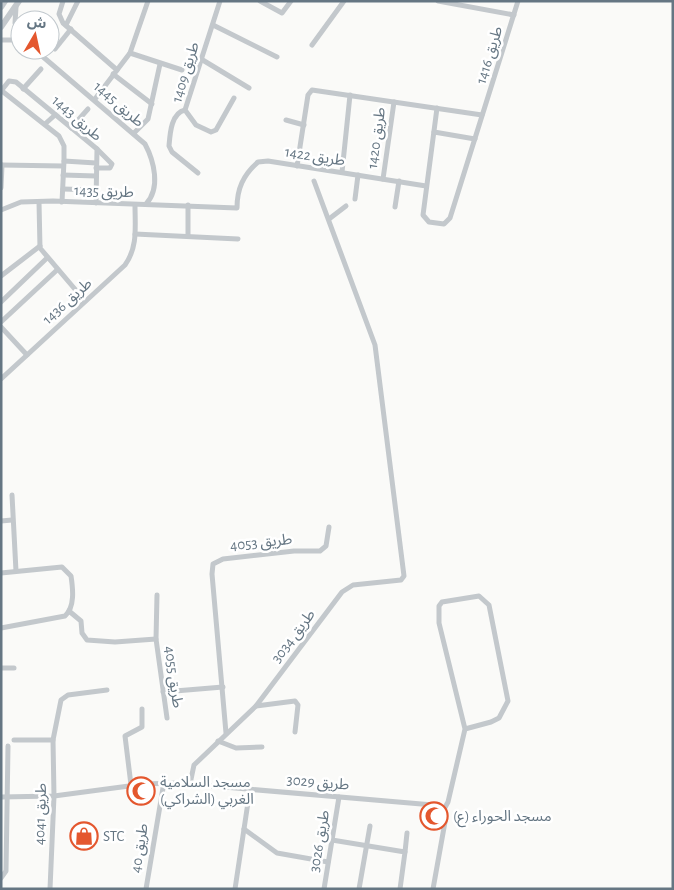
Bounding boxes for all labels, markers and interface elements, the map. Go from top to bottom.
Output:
north arrow [10,10,60,60]
text: ش [26,15,47,32]
street label: طريق 1416 [474,25,507,86]
street label: طريق 1409 [169,40,204,105]
street label: طريق 1445 [90,79,146,131]
street label: طريق 1443 [48,93,104,145]
street label: طريق 1420 [365,106,390,170]
street label: طريق 1422 [283,144,346,171]
street label: طريق 1435 [74,183,134,202]
street label: طريق 1436 [40,276,96,329]
street label: طريق 4053 [229,532,293,555]
street label: طريق 3034 [269,607,320,667]
street label: طريق 4055 [160,645,185,709]
street label: طريق 3029 [286,772,350,795]
place label: مسجد السلامية الغربي (الشراكي) [160,775,254,810]
mosque icon: مسجد السلامية الغربي (الشراكي) [126,776,156,806]
street label: طريق 4041 [32,783,51,845]
mosque icon: مسجد الحوراء (ع) [419,801,449,831]
street label: طريق 3026 [307,809,334,874]
place label: مسجد الحوراء (ع) [453,809,552,828]
shop icon: STC [69,821,99,851]
street label: طريق 40 [128,822,153,874]
place label: STC [103,829,125,844]

